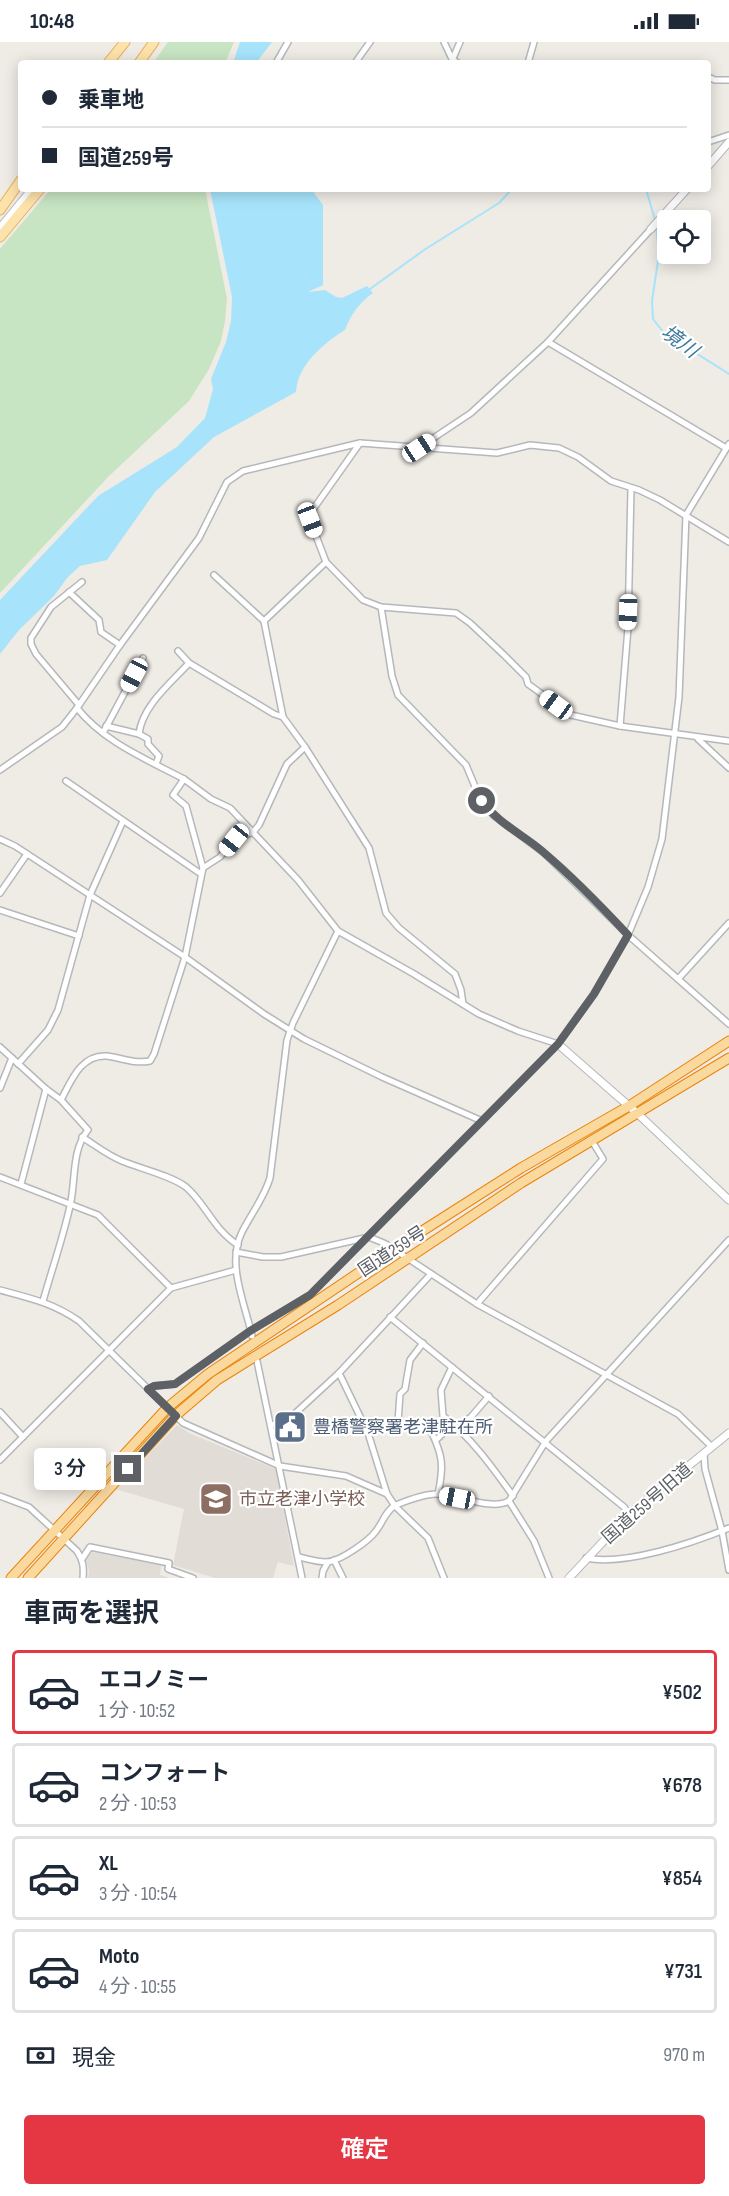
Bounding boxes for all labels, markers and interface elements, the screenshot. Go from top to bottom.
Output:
text: 10:48 [30,8,74,35]
text: 乗車地 [78,87,144,114]
text: 国道259号 [78,145,174,172]
map controls [657,210,711,264]
button: locate [657,210,711,264]
water label: 境川 [656,320,704,364]
car [399,431,439,465]
car [295,500,325,540]
car [618,594,638,630]
car [118,655,150,695]
car [536,687,576,723]
route start [468,787,495,814]
car [216,820,252,860]
street label: 国道259号 [354,1222,430,1281]
public building icon: 豊橋警察署老津駐在所 [272,1409,308,1445]
place label: 豊橋警察署老津駐在所 [313,1417,493,1438]
callout: 3 分 [35,1448,107,1490]
route end [114,1455,141,1482]
text: 3 分 [54,1457,86,1481]
street label: 国道259号旧道 [598,1459,697,1548]
school or university icon: 市立老津小学校 [198,1481,234,1517]
car [438,1486,476,1510]
place label: 市立老津小学校 [239,1489,365,1510]
text: 車両を選択 [24,1598,159,1630]
icon: car [27,1665,81,1719]
text: エコノミー [99,1667,209,1694]
text: ¥502 [662,1679,702,1706]
text: 1 分 · 10:52 [99,1699,175,1723]
icon: car [27,1758,81,1812]
text: コンフォート [99,1760,230,1787]
text: ¥678 [662,1772,702,1799]
text: 2 分 · 10:53 [99,1792,177,1816]
text: XL [99,1850,118,1877]
icon: car [27,1851,81,1905]
text: ¥854 [662,1865,702,1892]
text: 3 分 · 10:54 [99,1882,177,1906]
text: Moto [99,1943,139,1970]
icon: car [27,1944,81,1998]
text: ¥731 [664,1958,702,1985]
text: 4 分 · 10:55 [99,1975,176,1999]
icon: cash [24,2039,57,2072]
text: 970 m [663,2043,705,2067]
text: 現金 [72,2045,116,2072]
button: 確定 [24,2115,705,2184]

